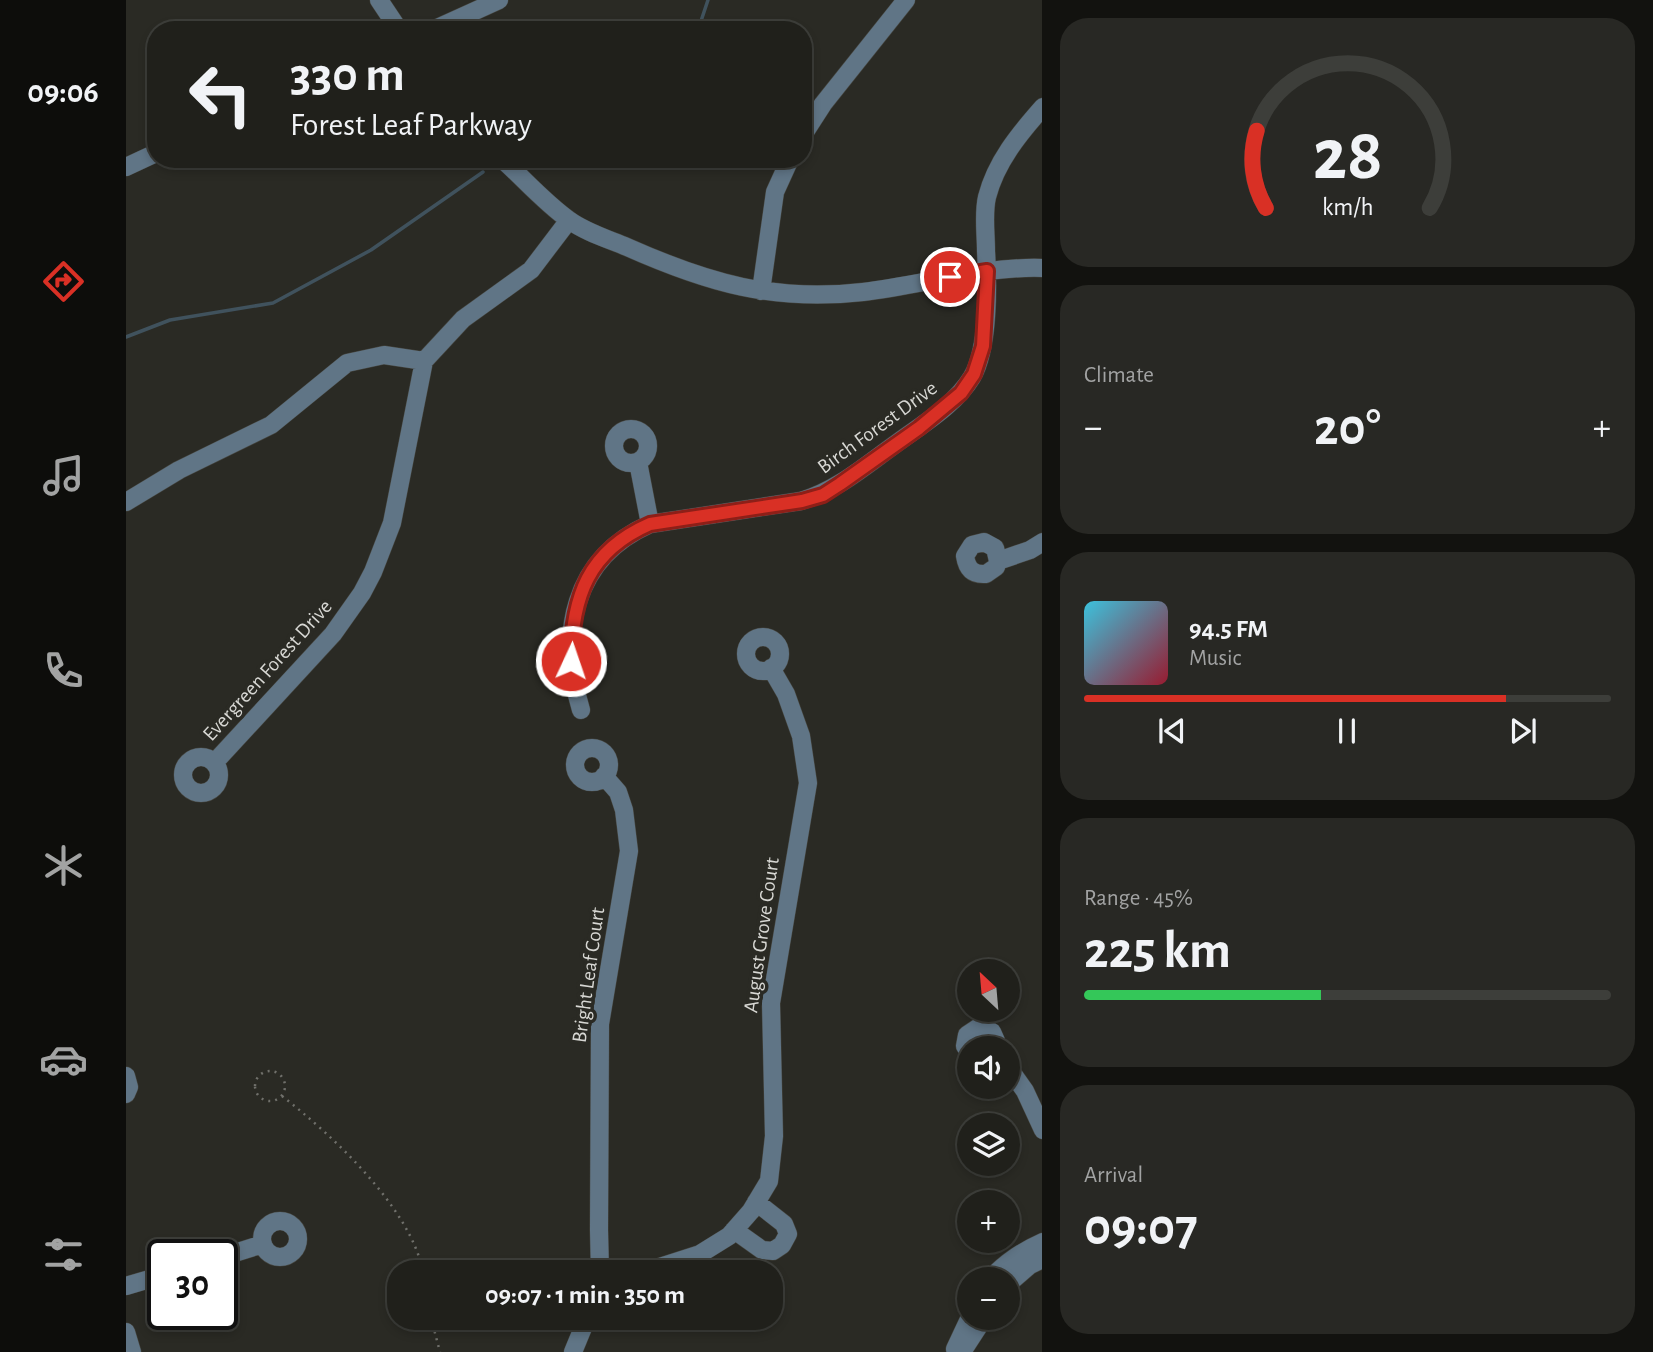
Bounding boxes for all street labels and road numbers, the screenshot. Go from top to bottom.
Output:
street label: Birch Forest Drive [814,377,941,478]
street label: Evergreen Forest Drive [199,596,336,745]
street label: August Grove Court [740,856,783,1014]
street label: Bright Leaf Court [569,906,608,1044]

